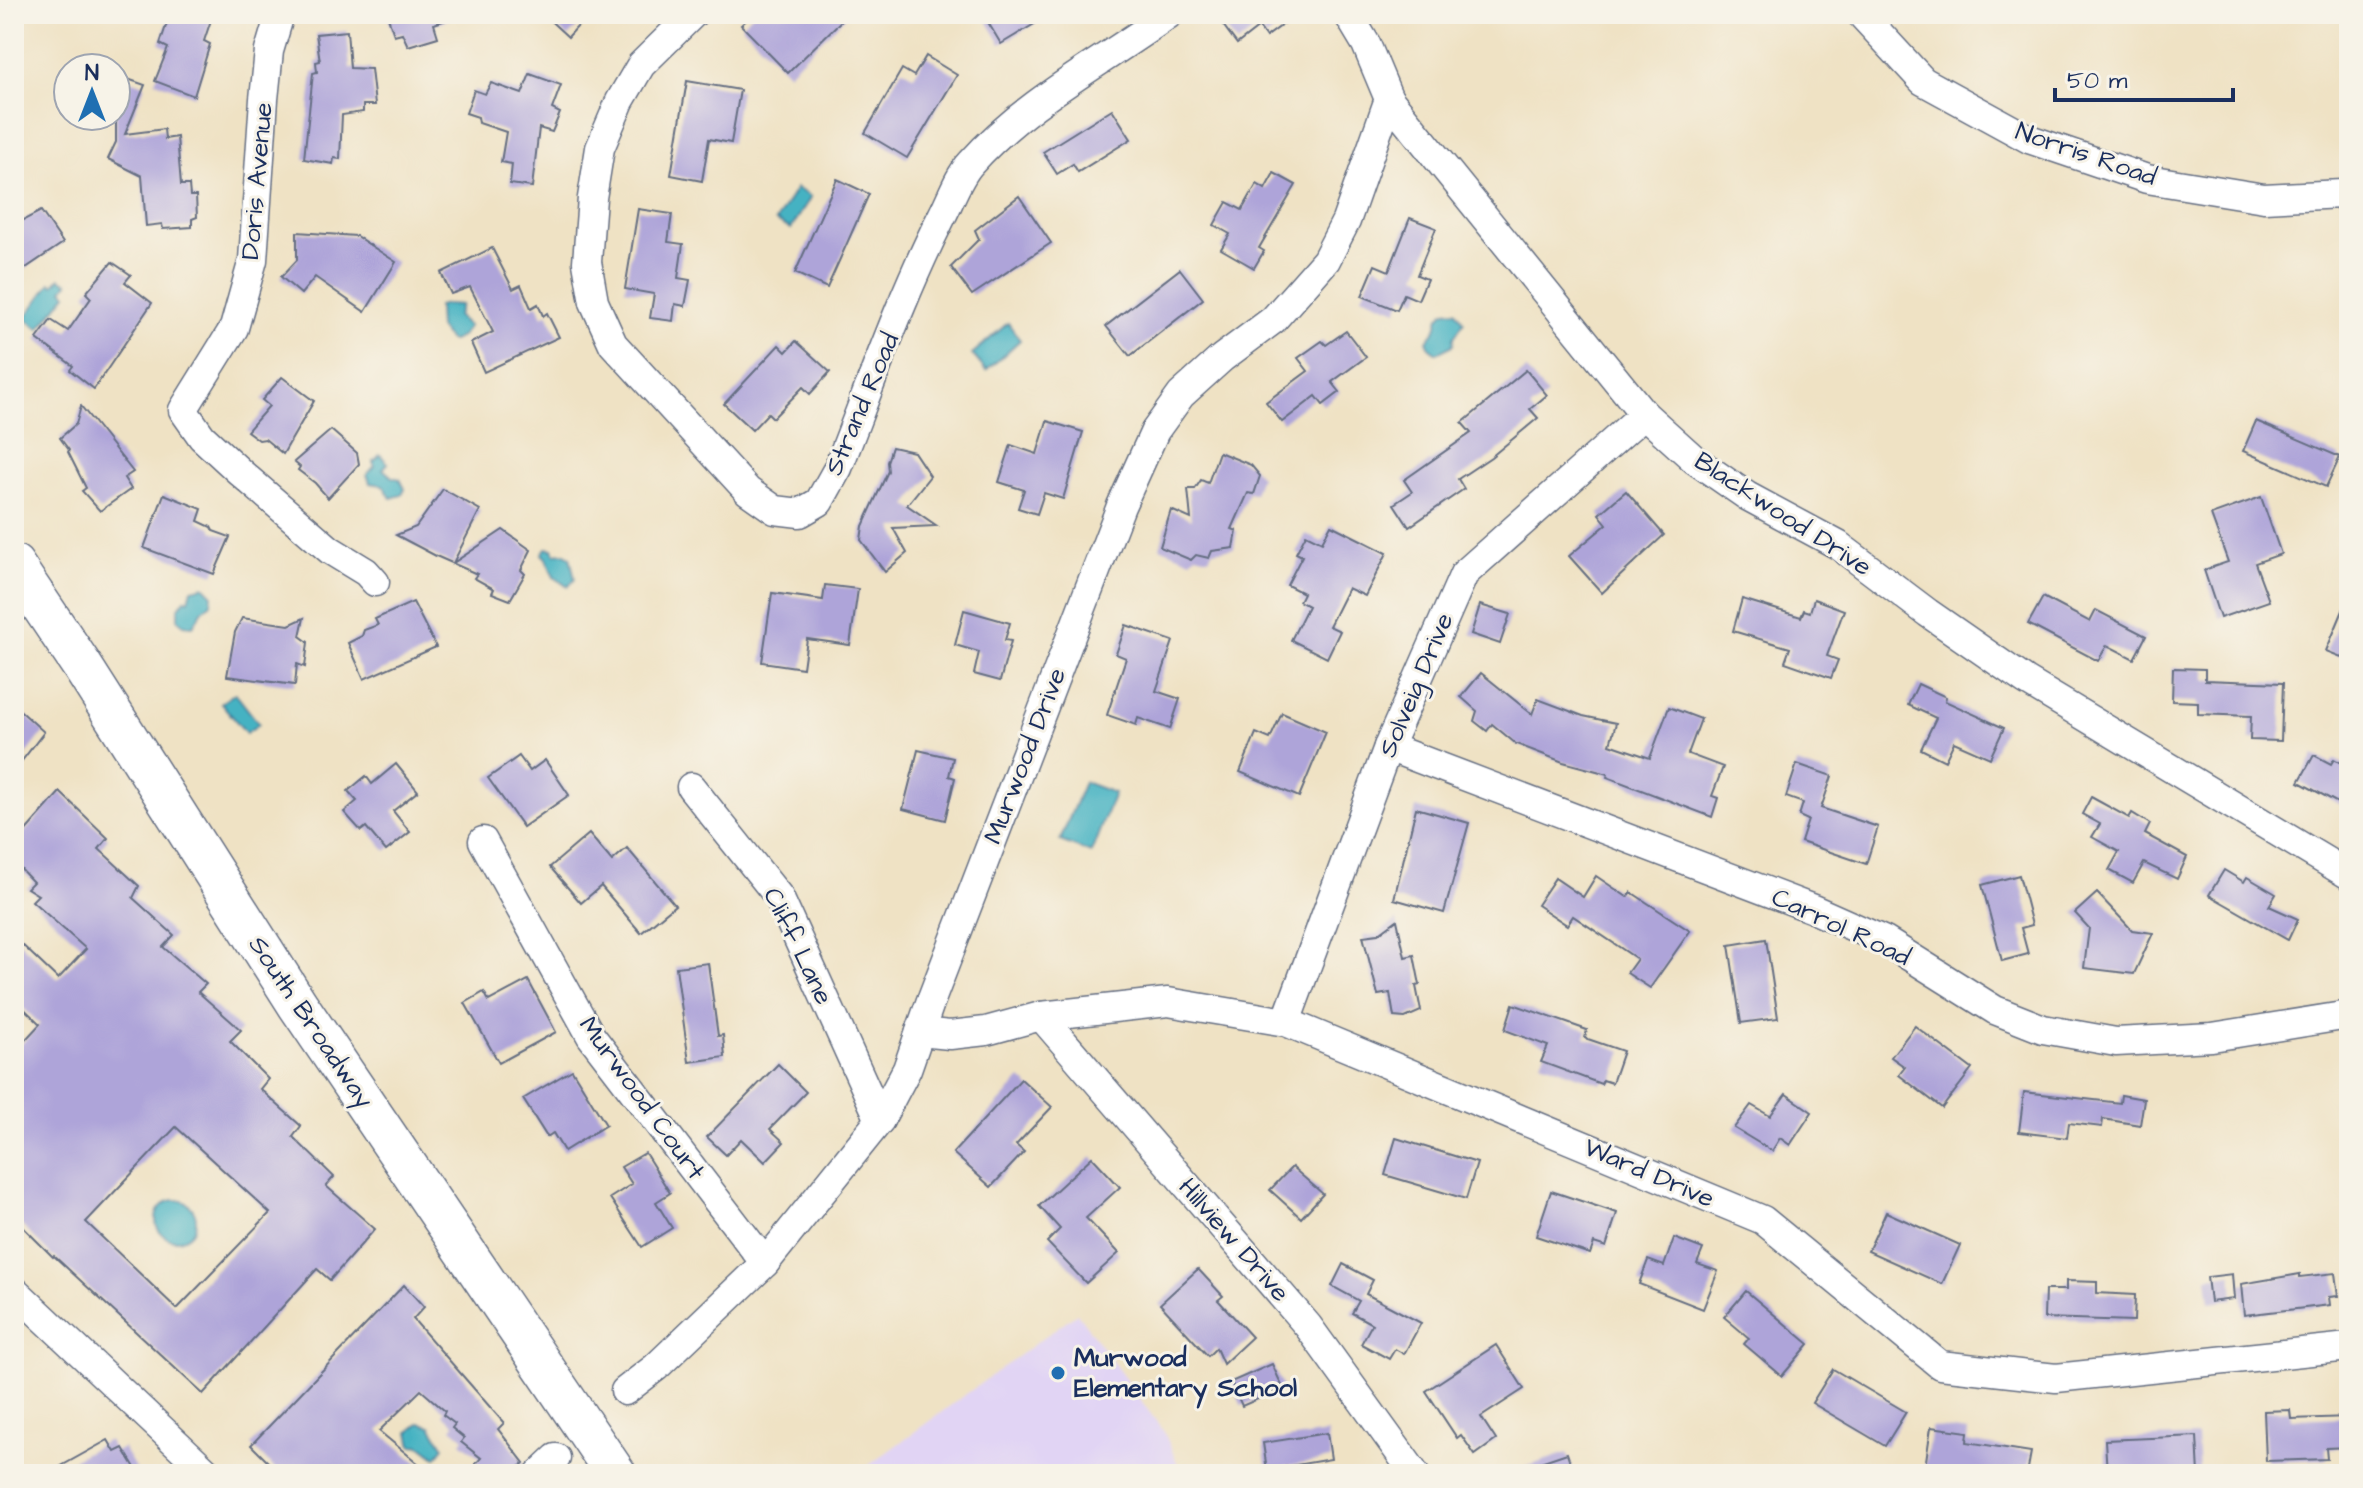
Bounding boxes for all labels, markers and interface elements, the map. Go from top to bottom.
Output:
north arrow [52,52,132,132]
scale bar [2055,52,2233,102]
text: N [85,58,99,89]
text: 50 m [2067,64,2128,98]
street label: Doris Avenue [232,101,282,261]
street label: Norris Road [2011,113,2161,195]
street label: Strand Road [816,327,908,481]
street label: Blackwood Drive [1687,443,1879,585]
street label: Solveig Drive [1369,607,1464,763]
street label: Murwood Drive [975,663,1075,849]
street label: Carrol Road [1766,879,1916,975]
street label: Cliff Lane [754,881,842,1011]
street label: South Broadway [238,929,382,1116]
street label: Murwood Court [570,1009,714,1188]
street label: Ward Drive [1578,1129,1720,1217]
street label: Hillview Drive [1170,1170,1298,1310]
place label: Murwood Elementary School [1074,1340,1297,1409]
marker: Murwood Elementary School [1049,1364,1067,1382]

